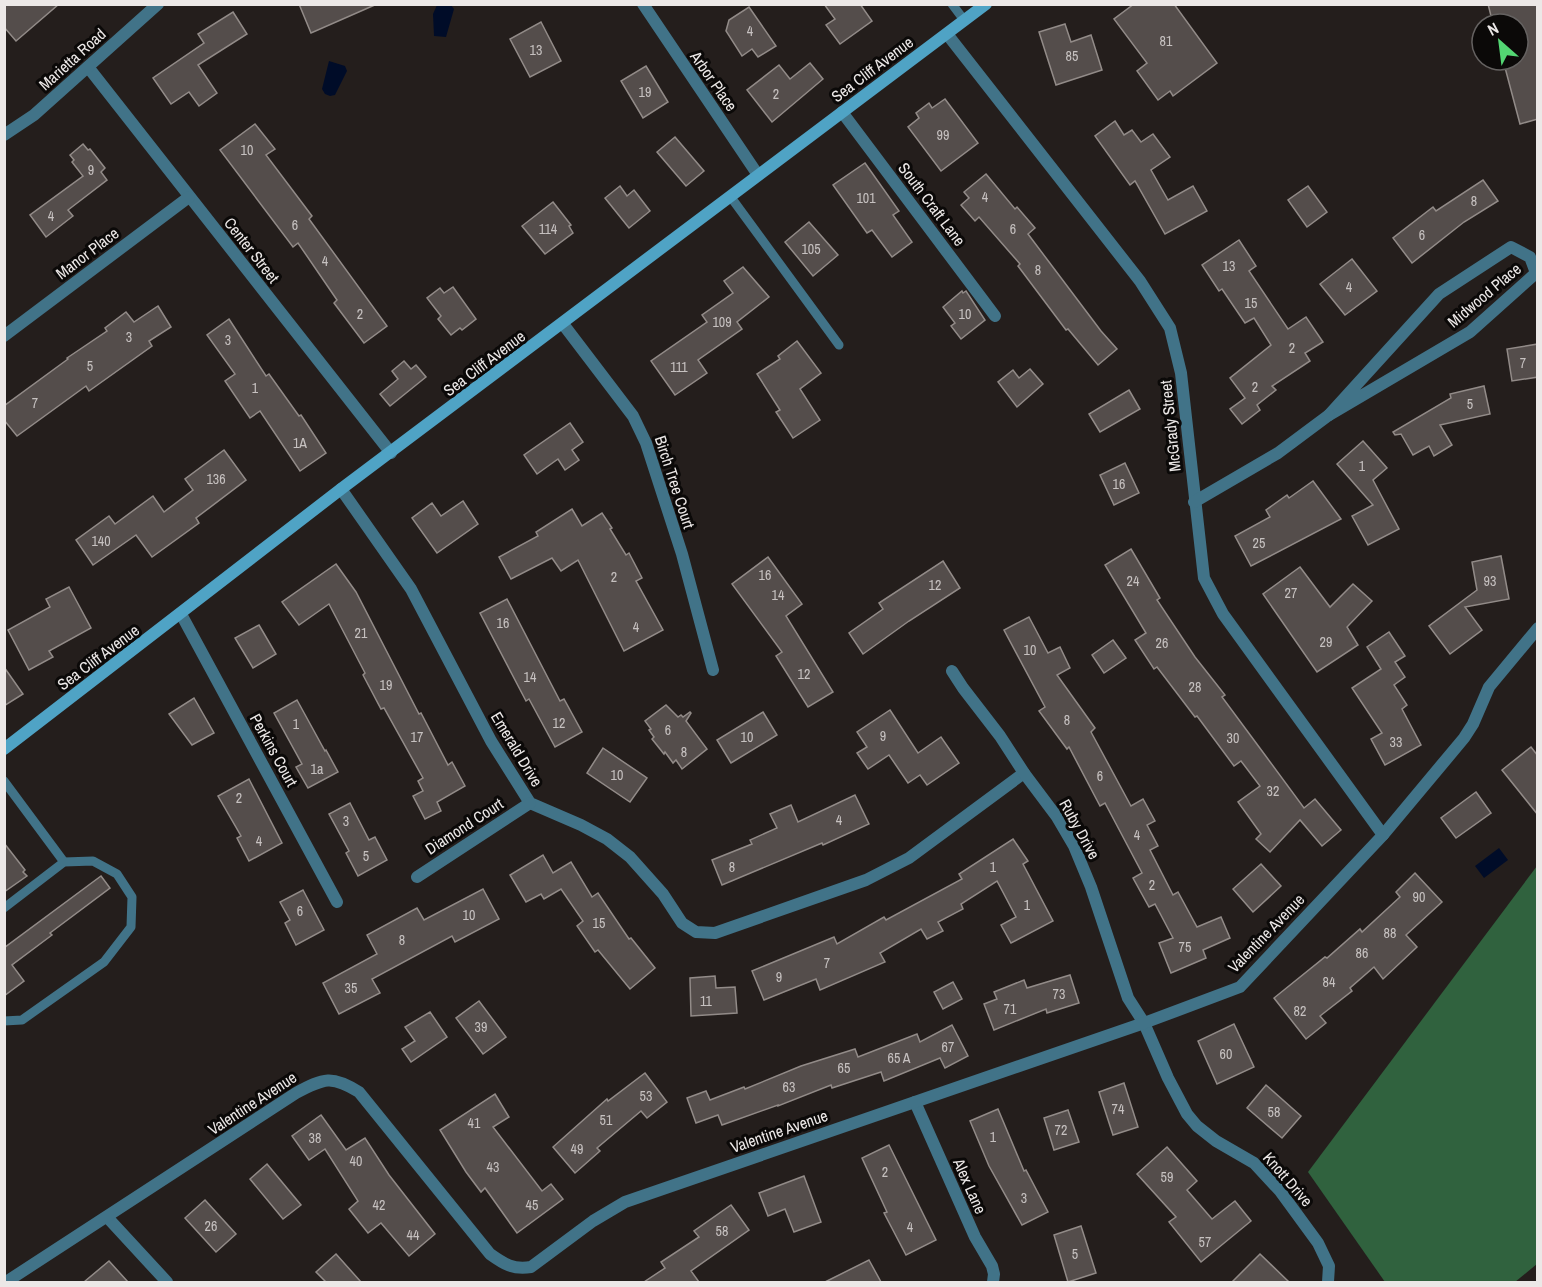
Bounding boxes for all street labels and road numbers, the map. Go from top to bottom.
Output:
street label: Marietta Road [34,23,110,95]
street label: Sea Cliff Avenue [827,31,917,107]
street label: Arbor Place [685,46,743,115]
street label: South Craft Lane [893,158,971,250]
street label: Center Street [219,212,285,288]
street label: Manor Place [51,222,123,284]
street label: Midwood Place [1443,258,1525,332]
street label: Sea Cliff Avenue [439,325,529,401]
street label: McGrady Street [1154,379,1186,473]
street label: Birch Tree Court [650,433,700,532]
street label: Sea Cliff Avenue [53,619,143,695]
street label: Emerald Drive [486,707,548,791]
street label: Perkins Court [245,710,303,791]
street label: Diamond Court [421,792,508,859]
street label: Ruby Drive [1054,795,1106,863]
street label: Valentine Avenue [1223,889,1309,977]
street label: Valentine Avenue [203,1066,301,1140]
street label: Valentine Avenue [727,1104,831,1158]
street label: Knott Drive [1258,1147,1318,1211]
street label: Alex Lane [948,1154,992,1217]

